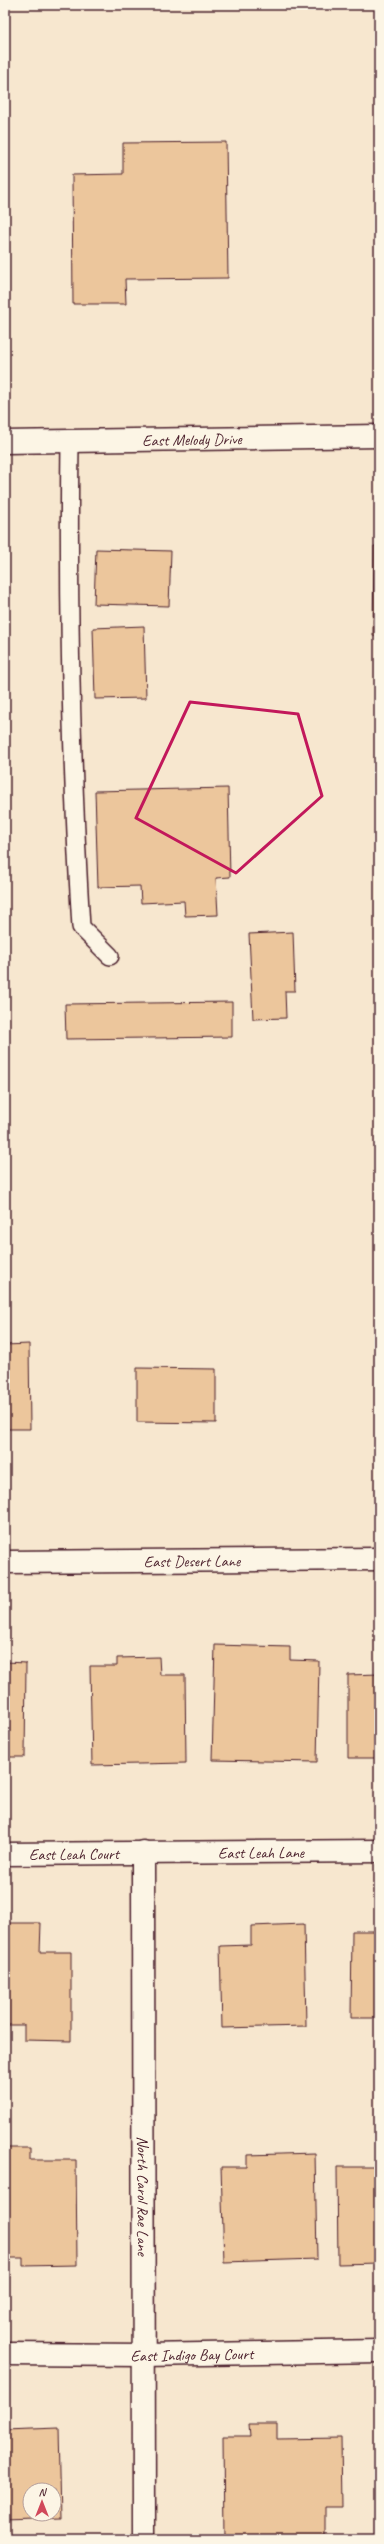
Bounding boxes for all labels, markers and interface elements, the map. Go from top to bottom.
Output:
street label: East Melody Drive [142,429,244,451]
street label: East Desert Lane [144,1551,242,1572]
street label: East Leah Lane [218,1843,306,1863]
street label: East Leah Court [29,1844,121,1865]
street label: North Carol Rae Lane [132,2136,153,2257]
street label: East Indigo Bay Court [131,2344,255,2366]
north arrow [22,2482,62,2522]
text: N [39,2485,48,2499]

